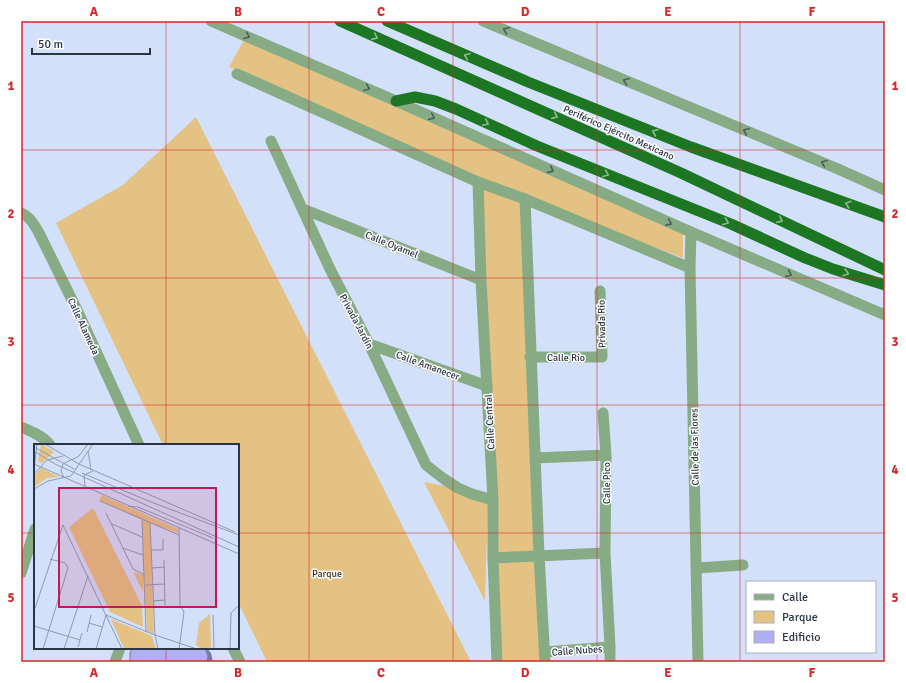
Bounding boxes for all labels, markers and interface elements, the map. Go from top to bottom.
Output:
text: A [90,4,99,20]
text: B [234,4,242,20]
text: C [377,4,385,20]
text: D [521,4,530,20]
text: E [664,4,672,20]
text: F [809,4,816,20]
one-way arrow [503,27,510,35]
scale bar [32,30,150,56]
one-way arrow [244,32,251,40]
one-way arrow [371,32,379,40]
text: 50 m [38,37,63,52]
one-way arrow [463,53,471,61]
one-way arrow [623,77,630,85]
text: 1 [7,78,15,94]
text: 1 [891,78,899,94]
one-way arrow [362,83,370,91]
street label: Periférico Ejército Mexicano [561,103,676,163]
one-way arrow [550,111,558,119]
one-way arrow [427,112,435,120]
one-way arrow [482,118,489,126]
one-way arrow [742,127,749,135]
one-way arrow [651,129,658,137]
one-way arrow [820,160,828,168]
one-way arrow [546,165,554,173]
one-way arrow [602,169,609,177]
one-way arrow [845,200,852,208]
text: 2 [7,206,15,222]
text: 2 [891,206,899,222]
one-way arrow [776,215,783,223]
one-way arrow [722,217,730,225]
one-way arrow [666,218,673,226]
street label: Calle Oyamel [363,229,420,261]
one-way arrow [842,268,849,277]
one-way arrow [784,269,792,277]
street label: Privada Jardín [337,292,376,351]
street label: Calle Alameda [65,296,101,357]
street label: Privada Río [596,300,608,348]
text: 3 [7,334,15,350]
text: 3 [891,334,899,350]
street label: Calle Amanecer [394,349,461,383]
street label: Calle Río [547,352,585,364]
street label: Calle Central [483,394,497,450]
street label: Calle de las Flores [688,408,702,486]
inset map [34,444,239,649]
text: 4 [7,462,15,478]
street label: Calle Pico [601,462,613,504]
text: 4 [891,462,899,478]
park label: Parque [312,568,342,580]
legend [746,581,876,653]
text: 5 [7,590,15,606]
text: Calle [782,590,808,605]
text: 5 [891,590,899,606]
text: Parque [782,610,818,625]
text: Edificio [782,630,820,645]
street label: Calle Nubes [551,643,603,659]
text: A [90,665,99,681]
text: B [234,665,242,681]
text: C [377,665,385,681]
text: D [521,665,530,681]
text: E [664,665,672,681]
text: F [809,665,816,681]

